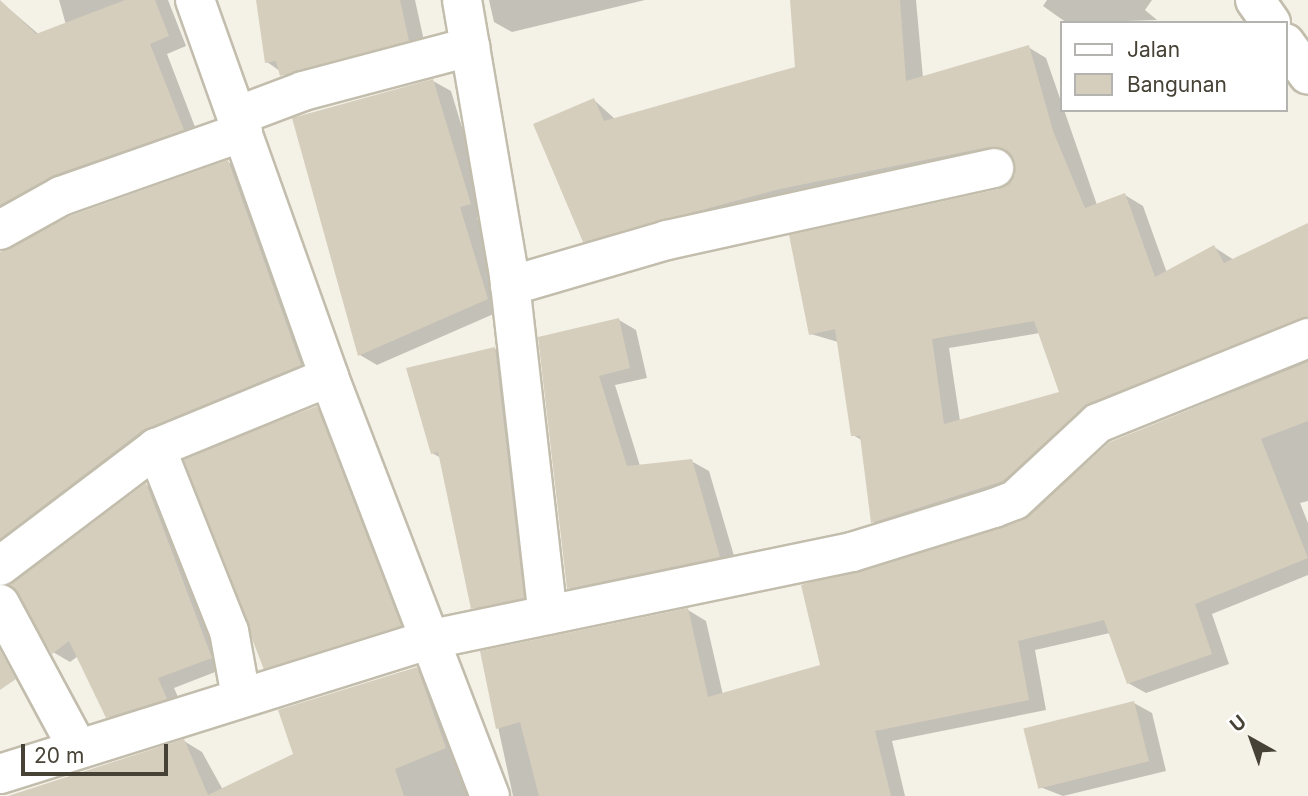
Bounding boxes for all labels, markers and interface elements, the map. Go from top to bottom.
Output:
legend [1060,21,1287,112]
text: Jalan [1127,37,1180,62]
text: Bangunan [1127,72,1227,97]
north arrow [1217,705,1287,775]
text: U [1225,710,1251,737]
scale bar [24,730,172,774]
text: 20 m [34,743,84,768]

